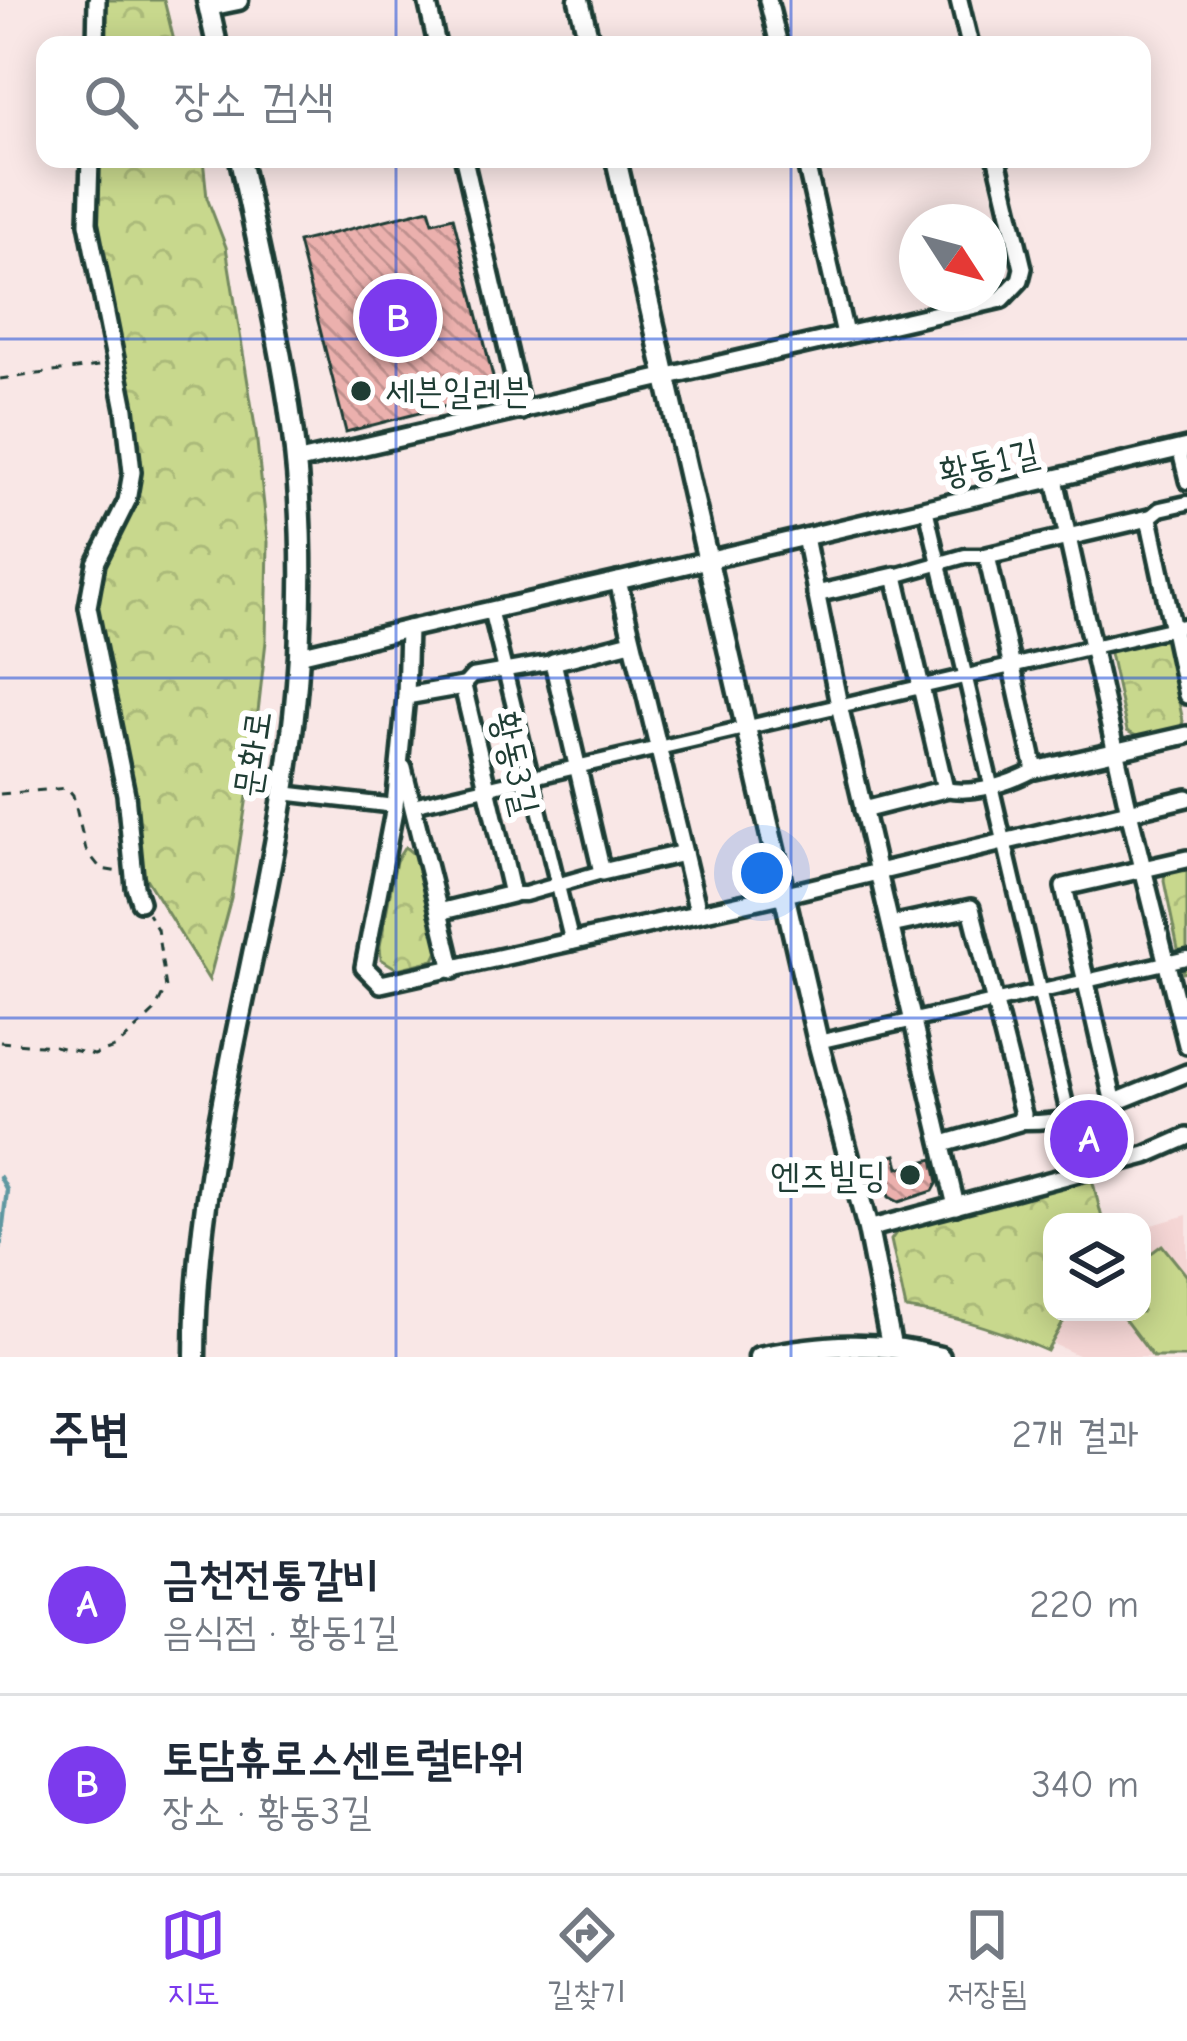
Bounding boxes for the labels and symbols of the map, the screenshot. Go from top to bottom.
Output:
north arrow [899,204,1007,312]
pin: B [359,273,437,363]
place label: 세븐일레븐 [385,371,530,412]
marker: 세븐일레븐 [348,378,374,404]
street label: 황동1길 [935,432,1043,494]
street label: 황동3길 [483,707,547,819]
street label: 문화로 [227,708,279,800]
your location [732,843,792,903]
pin: A [1050,1094,1128,1184]
place label: 엔즈빌딩 [770,1155,886,1196]
marker: 엔즈빌딩 [897,1162,923,1188]

